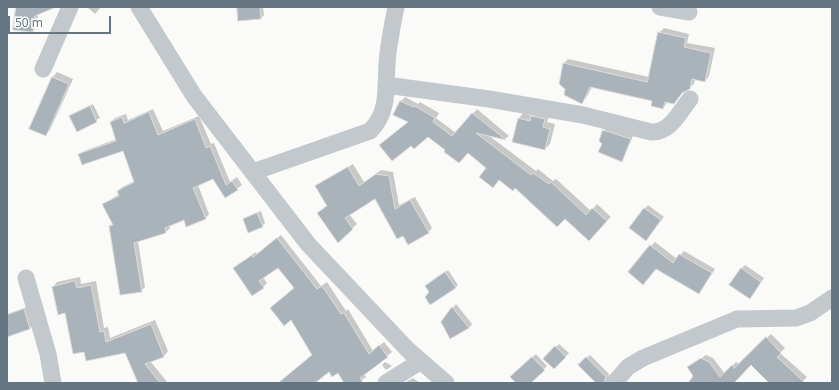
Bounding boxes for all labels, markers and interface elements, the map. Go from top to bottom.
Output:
scale bar [10,8,113,34]
text: 50 m [15,14,43,31]

